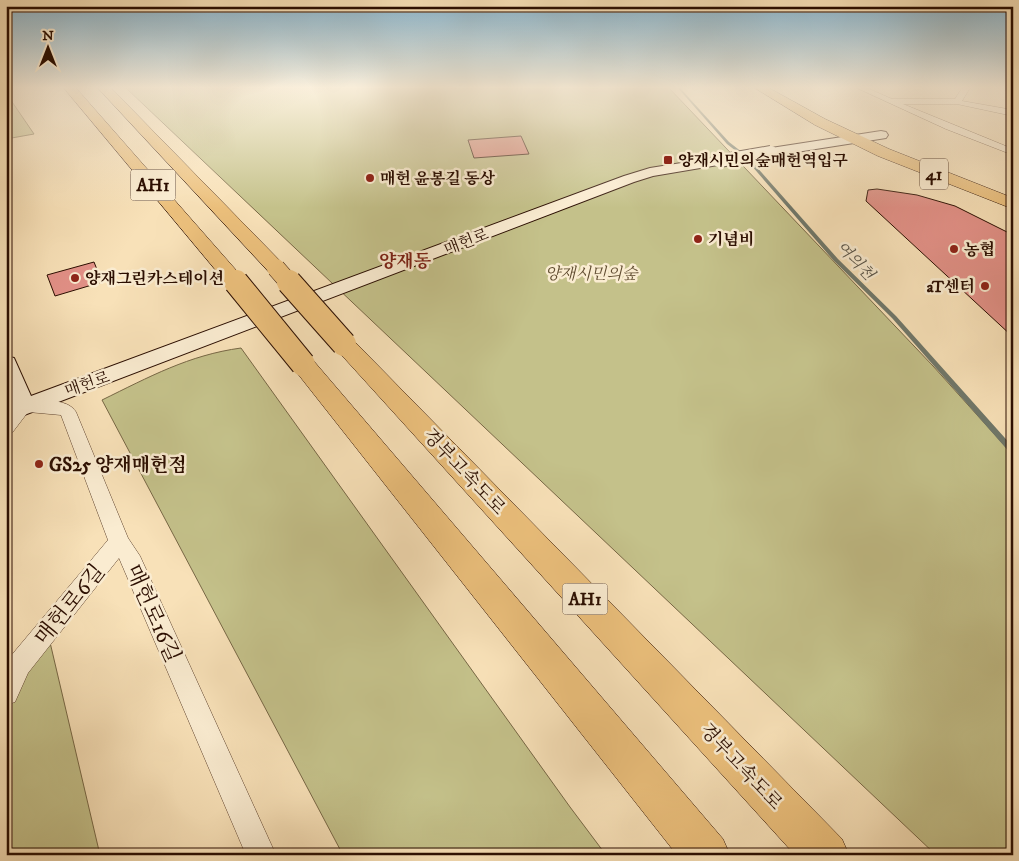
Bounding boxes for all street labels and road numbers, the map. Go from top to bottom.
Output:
road number: 41 [920,158,948,190]
road number: AH1 [130,170,176,200]
street label: 매헌로 [441,224,492,260]
street label: 매헌로 [62,367,113,401]
street label: 경부고속도로 [418,424,510,520]
street label: 매헌로6길 [29,559,111,651]
street label: 매헌로16길 [119,560,186,667]
road number: AH1 [562,584,608,614]
street label: 경부고속도로 [695,719,787,815]

